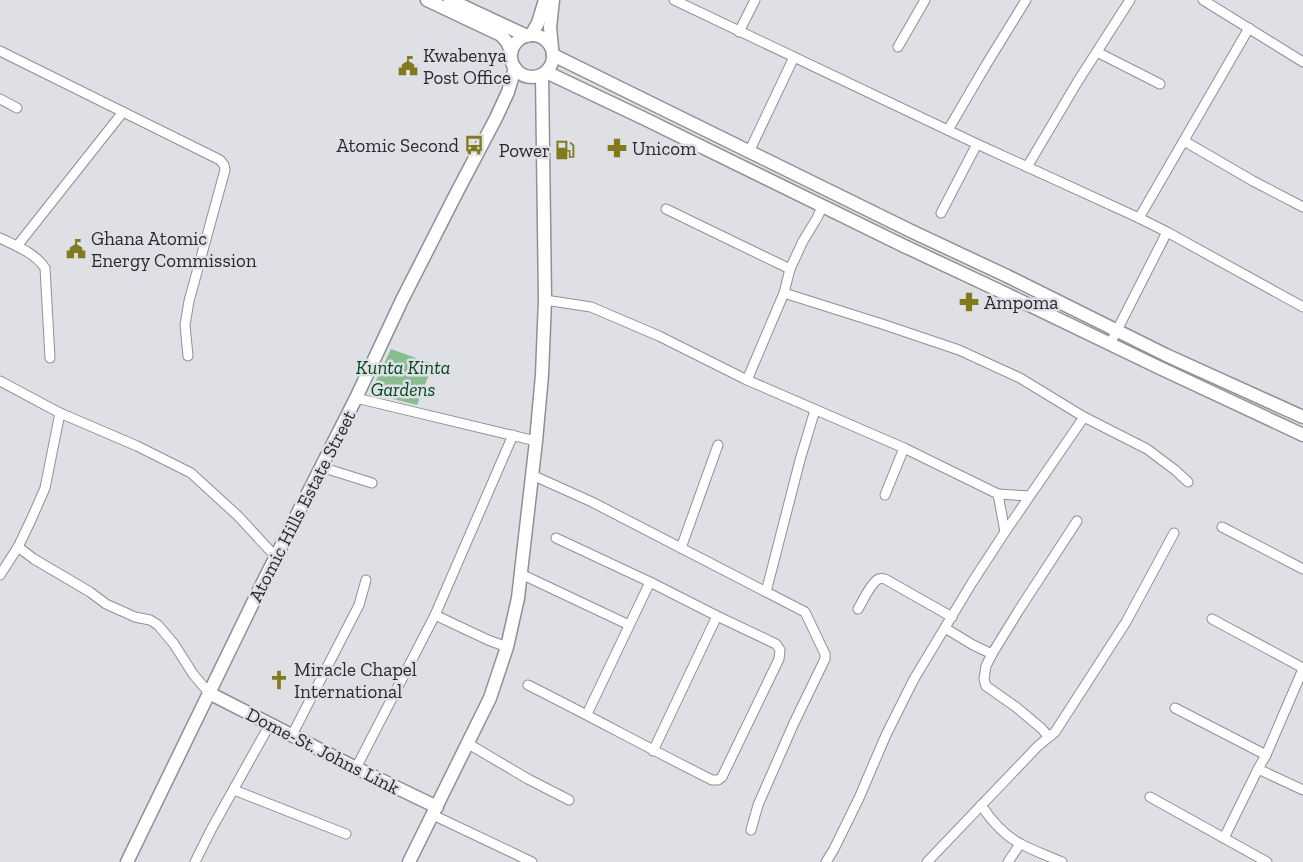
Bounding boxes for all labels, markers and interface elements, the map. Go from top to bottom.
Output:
place label: Kwabenya Post Office [423,44,511,89]
public building icon: Kwabenya Post Office [397,55,419,77]
place label: Atomic Second [336,134,460,157]
bus stop icon: Atomic Second [463,134,485,156]
pharmacy icon: Unicom [606,137,628,159]
place label: Unicom [632,137,697,160]
place label: Power [499,139,550,162]
fuel station icon: Power [554,139,576,161]
place label: Ghana Atomic Energy Commission [91,227,257,272]
public building icon: Ghana Atomic Energy Commission [65,238,87,260]
pharmacy icon: Ampoma [958,291,980,313]
place label: Ampoma [984,291,1058,314]
park label: Kunta Kinta Gardens [356,356,450,401]
street label: Atomic Hills Estate Street [244,406,360,606]
place label: Miracle Chapel International [294,658,417,703]
church icon: Miracle Chapel International [268,669,290,691]
street label: Dome-St. Johns Link [243,702,404,800]

